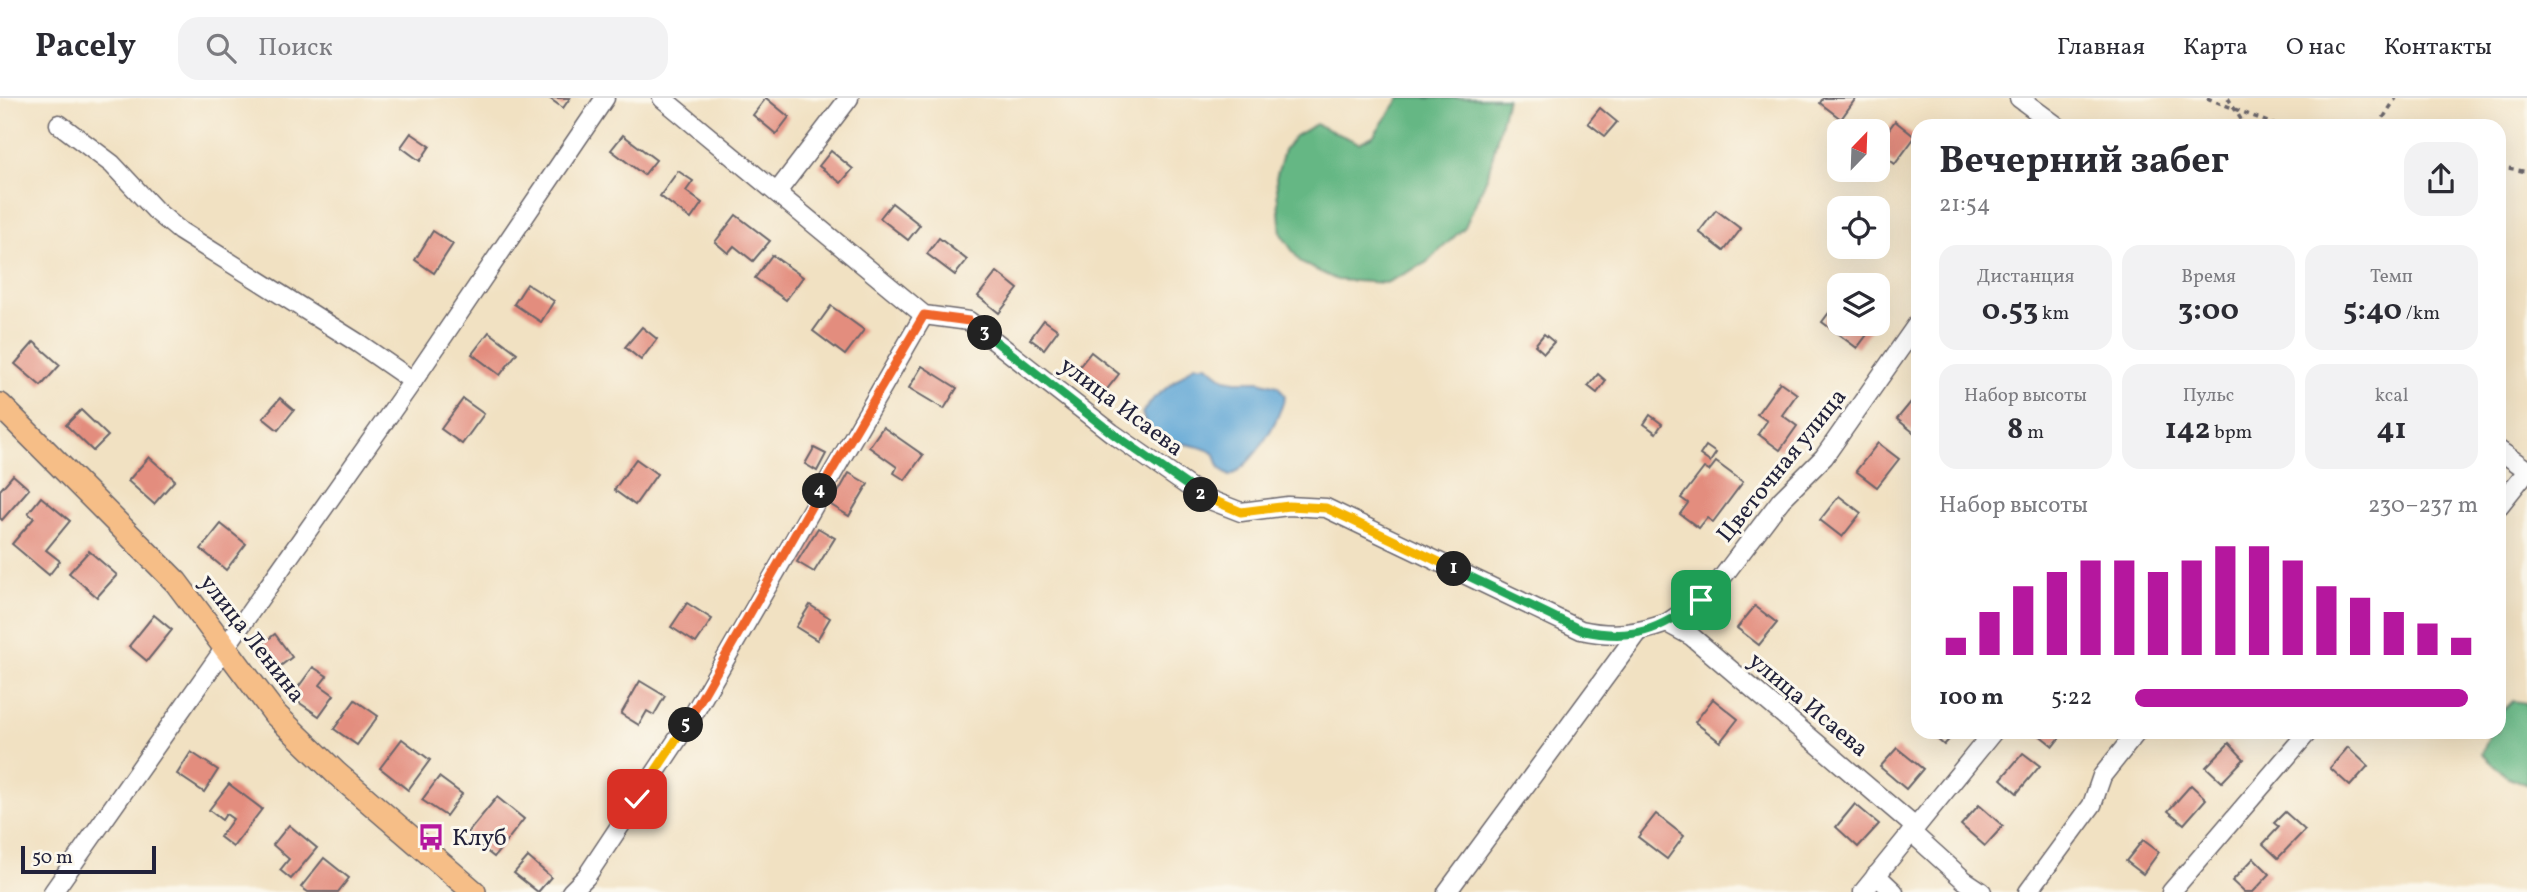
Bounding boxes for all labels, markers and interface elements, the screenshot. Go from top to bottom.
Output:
search box [178,17,668,80]
text: Pacely [35,25,136,71]
icon: search [202,29,240,67]
text: Поиск [258,30,333,66]
text: Главная [2057,31,2145,65]
text: Карта [2183,31,2248,65]
text: О нас [2286,31,2346,65]
text: Контакты [2384,31,2492,65]
north arrow [1827,119,1890,182]
map controls [1827,119,1890,336]
text: Вечерний забег [1939,136,2229,189]
button: share [2404,142,2478,216]
text: 21:54 [1939,189,1991,221]
button: locate [1827,196,1890,259]
text: Дистанция [1977,264,2074,290]
text: Время [2181,264,2236,290]
text: Темп [2370,264,2413,290]
button: layers [1827,273,1890,336]
text: 0.53 [1982,290,2038,332]
text: 3:00 [2178,290,2239,332]
text: 5:40 [2343,290,2402,332]
text: km [2038,301,2069,327]
text: /km [2402,301,2440,327]
pin: 3 [968,316,1002,350]
text: 3 [980,319,989,345]
street label: улица Исаева [1052,350,1190,466]
street label: Цветочная улица [1710,382,1856,551]
text: Набор высоты [1964,383,2087,409]
text: Пульс [2183,383,2234,409]
text: kcal [2375,383,2408,409]
text: 8 [2007,409,2023,451]
text: 142 [2165,409,2210,451]
text: 41 [2376,409,2407,451]
text: m [2023,420,2044,446]
text: bpm [2210,420,2252,446]
pin: 4 [802,474,838,508]
text: 4 [814,477,825,503]
pin: 2 [1184,478,1218,512]
text: 2 [1196,481,1205,507]
text: Набор высоты [1939,490,2088,522]
text: 230–237 m [2368,490,2478,522]
pin: 1 [1436,552,1472,587]
text: 1 [1450,555,1457,581]
street label: улица Ленина [190,568,313,711]
pin [1671,570,1731,630]
icon: arrive [1682,581,1720,619]
street label: улица Исаева [1740,645,1875,766]
text: 100 m [1939,682,2004,714]
text: 5:22 [2051,682,2092,714]
pin: 5 [668,708,704,742]
text: 5 [681,711,690,737]
pin [607,769,667,829]
icon: check [618,780,656,818]
bus stop icon: Клуб [416,822,446,852]
place label: Клуб [452,822,507,856]
scale bar [21,843,156,875]
text: 50 m [32,845,73,871]

